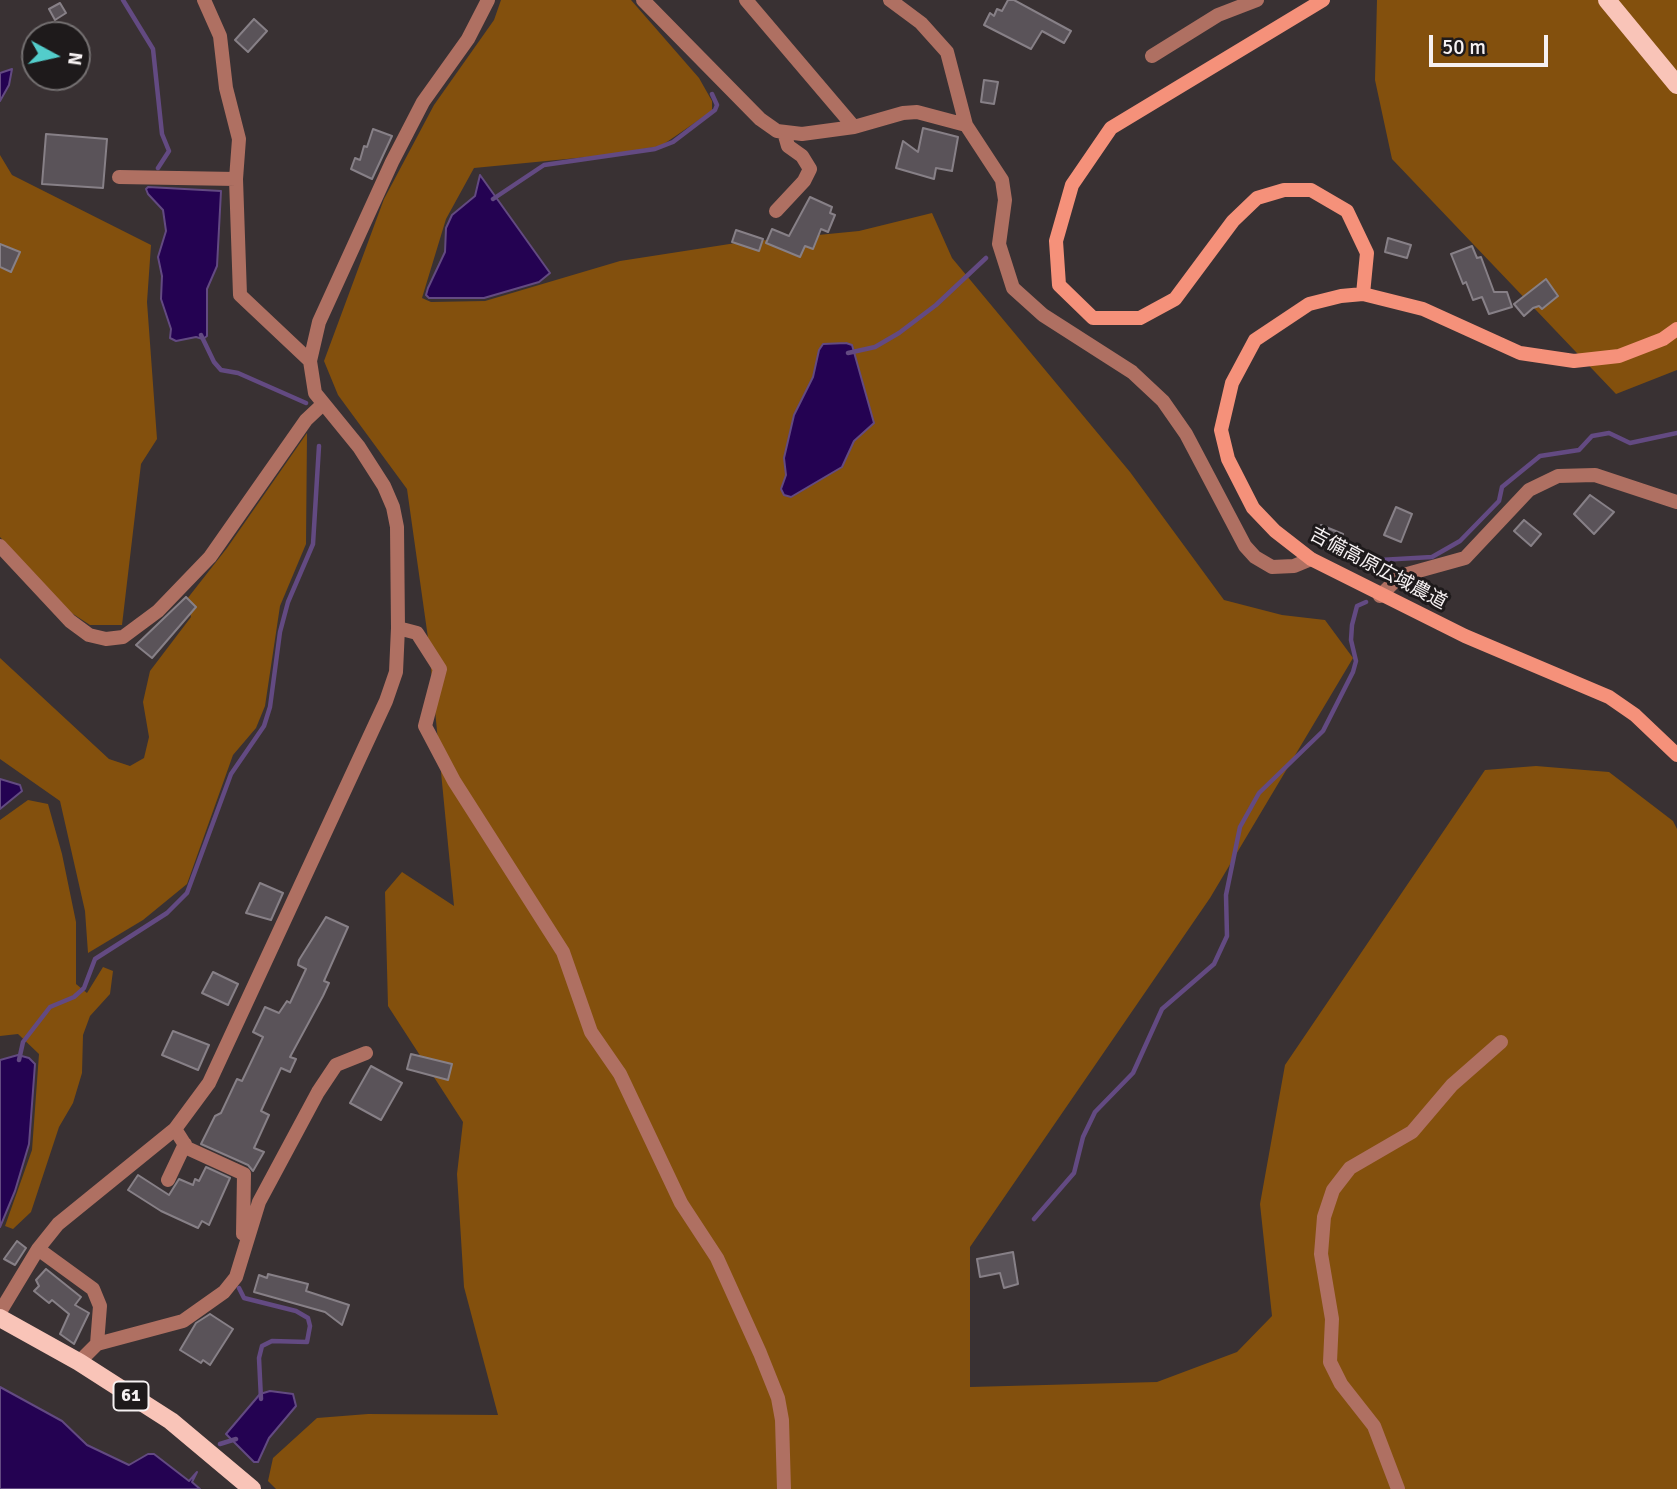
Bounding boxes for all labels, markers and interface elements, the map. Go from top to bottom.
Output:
north arrow [21,21,91,91]
scale bar [1432,21,1551,65]
text: 50 m [1442,34,1486,60]
text: N [62,50,88,67]
street label: 吉備高原広域農道 [1306,523,1450,615]
road number: 61 [114,1381,148,1410]

